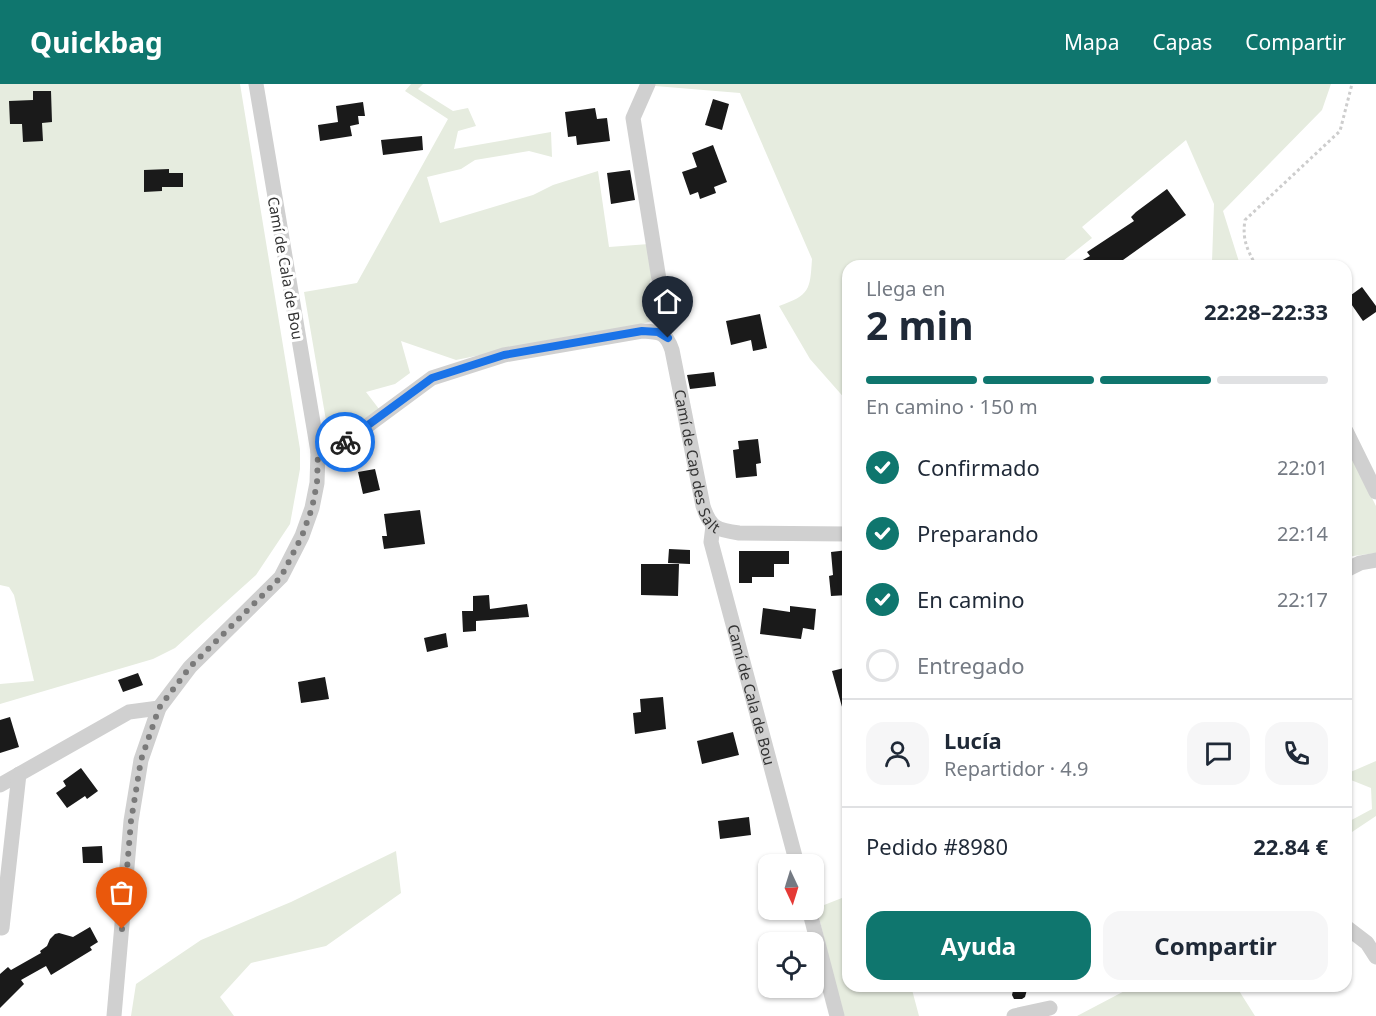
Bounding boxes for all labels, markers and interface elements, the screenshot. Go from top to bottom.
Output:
text: Quickbag [30,23,163,61]
text: Mapa [1064,28,1120,56]
text: Capas [1153,28,1212,56]
text: Compartir [1245,28,1346,56]
street label: Camí de Cala de Bou [264,195,308,341]
text: Llega en [866,275,945,302]
pin [642,276,693,338]
icon: home [651,285,684,318]
text: 22:28–22:33 [1204,296,1328,326]
text: 2 min [866,298,973,351]
street label: Camí de Cap des Salt [670,388,724,537]
text: En camino · 150 m [866,393,1038,420]
courier [315,412,375,472]
icon: bike [329,426,362,459]
icon: check [866,451,899,484]
text: Confirmado [917,452,1040,482]
text: 22:01 [1277,454,1328,481]
icon: check [866,517,899,550]
text: Preparando [917,518,1039,548]
text: 22:14 [1277,520,1328,547]
icon: check [866,583,899,616]
text: En camino [917,584,1025,614]
text: 22:17 [1277,586,1328,613]
street label: Camí de Cala de Bou [723,622,780,767]
text: Entregado [917,650,1025,680]
button: person [866,722,929,785]
button: chat [1187,722,1250,785]
button: phone [1265,722,1328,785]
text: Lucía [944,725,1002,755]
text: Repartidor · 4.9 [944,755,1089,782]
text: Pedido #8980 [866,831,1008,861]
text: 22.84 € [1253,831,1328,861]
north arrow [758,854,824,920]
map controls [758,854,824,998]
pin [96,867,147,929]
icon: bag [105,876,138,909]
button: Ayuda [866,911,1091,980]
button: Compartir [1103,911,1328,980]
button: locate [758,932,824,998]

